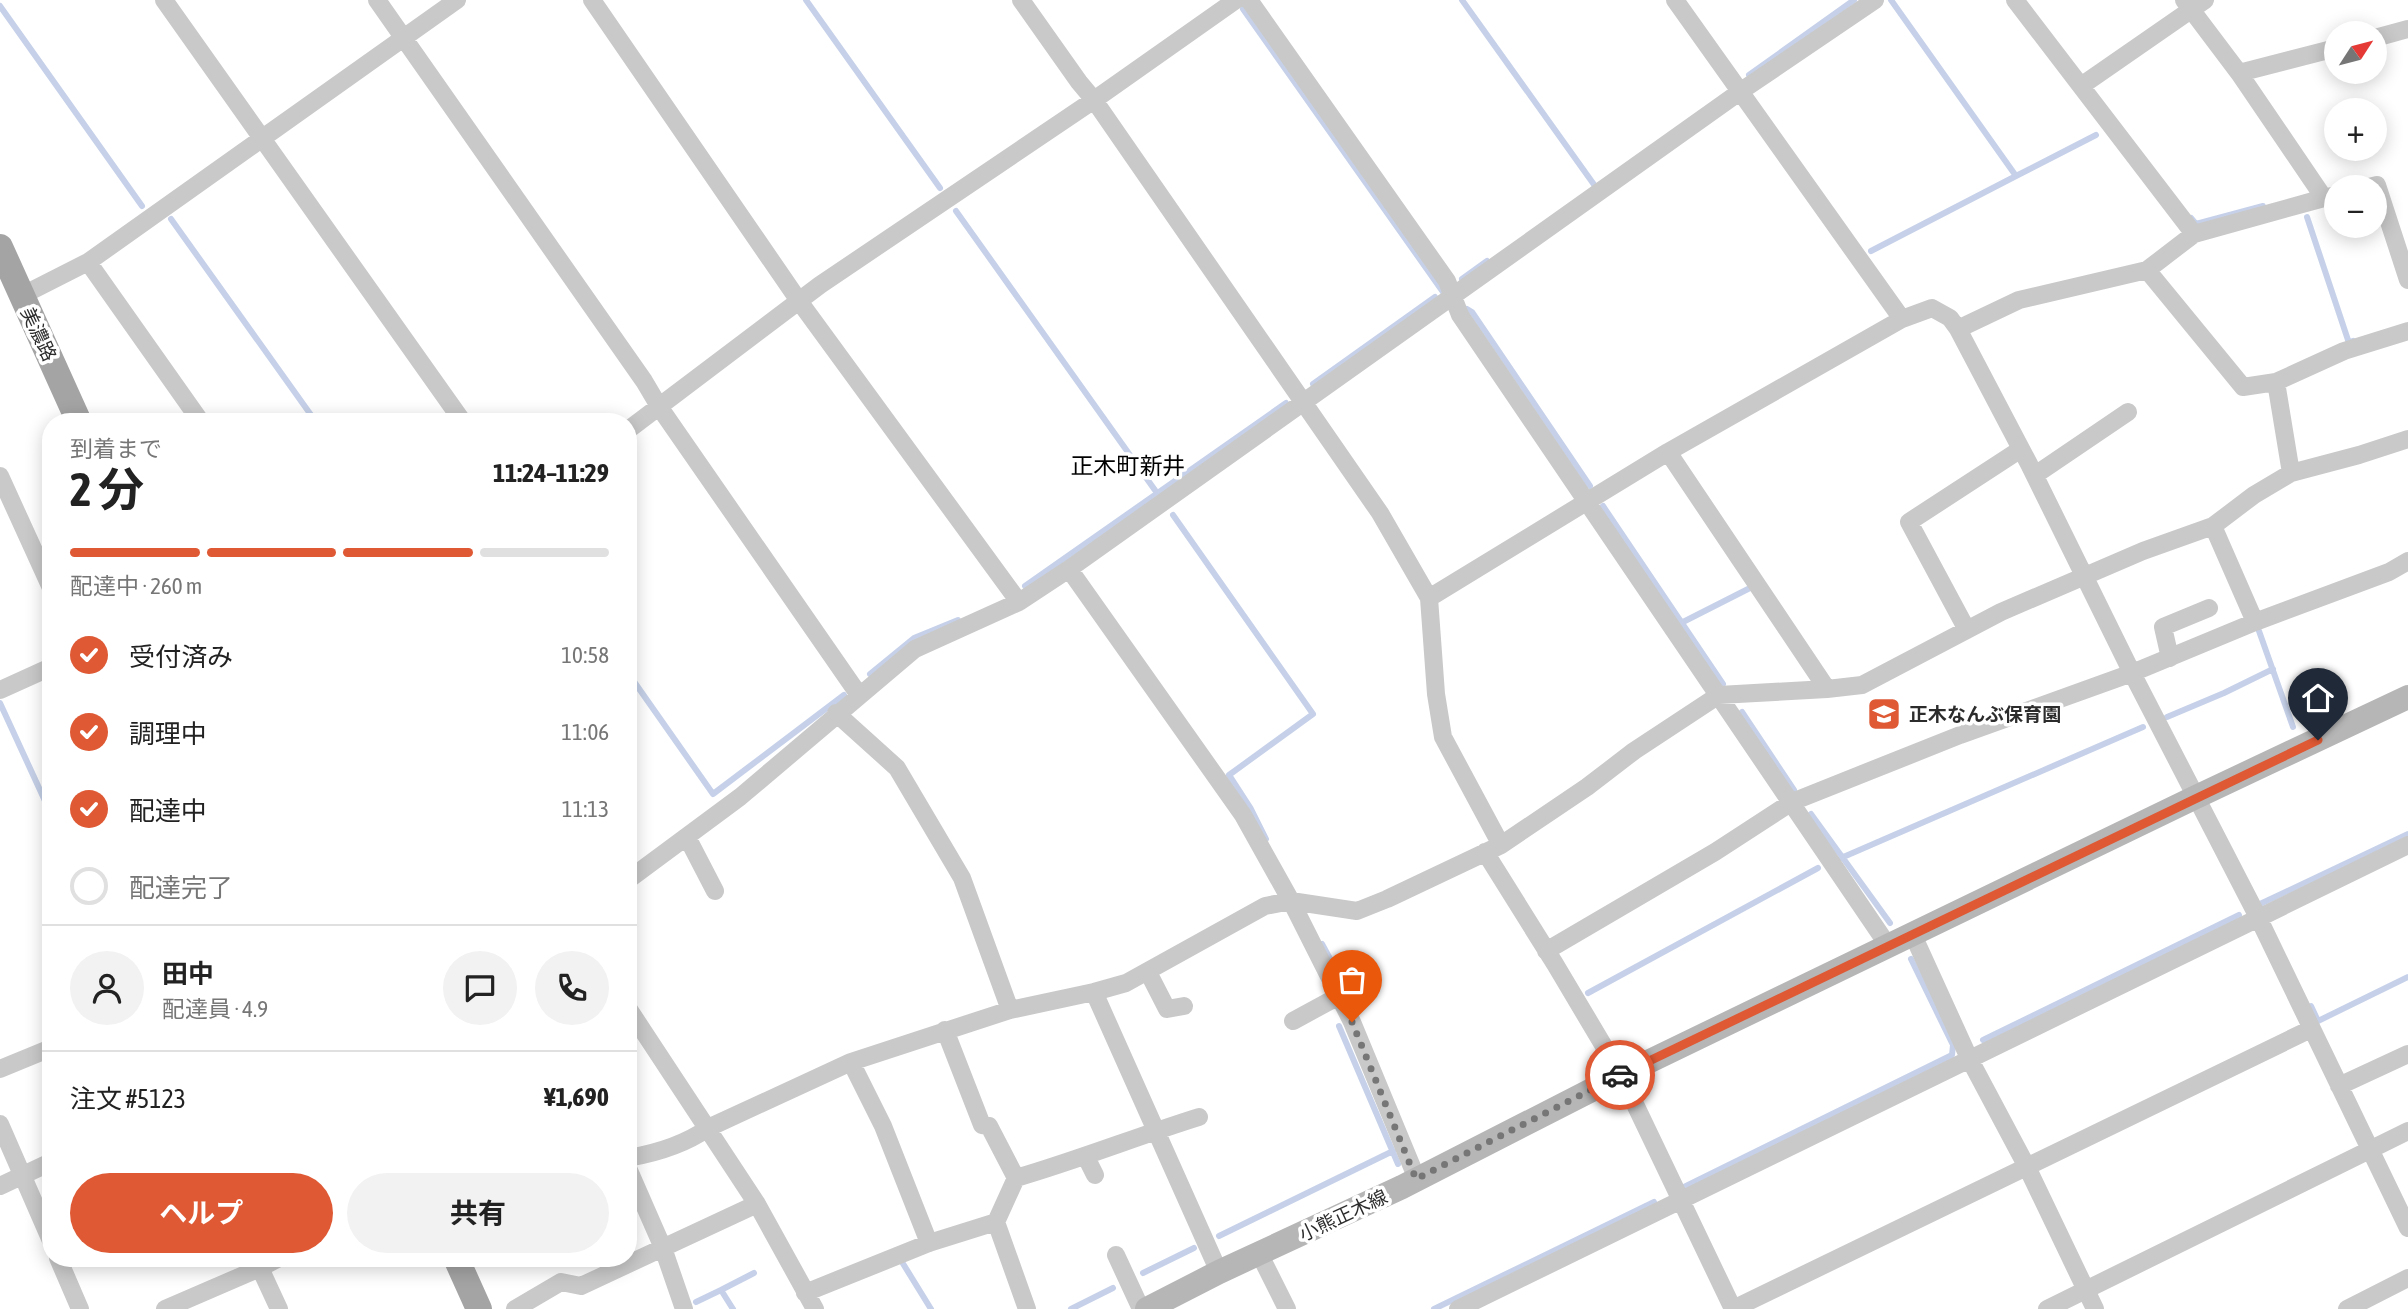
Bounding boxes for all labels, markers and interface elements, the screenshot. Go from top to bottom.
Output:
north arrow [2324,21,2387,84]
map controls [2324,21,2387,238]
button: + [2324,98,2387,161]
button: − [2324,175,2387,238]
street label: 美濃路 [17,304,61,364]
text: 到着まで [70,436,162,462]
district label: 正木町新井 [1071,453,1186,479]
text: 11:24–11:29 [493,458,609,488]
text: 2 分 [70,463,144,516]
text: 配達中 · 260 m [70,573,202,599]
icon: check [70,636,108,674]
text: 受付済み [129,642,233,672]
text: 10:58 [561,642,609,668]
pin [2288,668,2348,740]
icon: home [2299,679,2337,717]
school or university icon: 正木なんぶ保育園 [1865,695,1903,733]
place label: 正木なんぶ保育園 [1909,703,2061,725]
icon: check [70,713,108,751]
text: 調理中 [129,719,207,749]
text: 11:06 [561,719,609,745]
icon: check [70,790,108,828]
text: 配達中 [129,796,207,826]
text: 11:13 [562,796,609,822]
text: 配達完了 [129,873,233,903]
pin [1322,950,1382,1022]
button: person [70,951,144,1025]
button: chat [443,951,517,1025]
button: phone [535,951,609,1025]
text: 田中 [162,959,214,989]
icon: bag [1333,961,1371,999]
text: 配達員 · 4.9 [162,996,268,1022]
courier [1585,1040,1655,1110]
icon: car [1601,1056,1639,1094]
text: ¥1,690 [544,1082,609,1112]
text: 注文 #5123 [70,1084,186,1114]
button: ヘルプ [70,1173,333,1253]
button: 共有 [347,1173,609,1253]
street label: 小熊正木線 [1295,1185,1391,1245]

